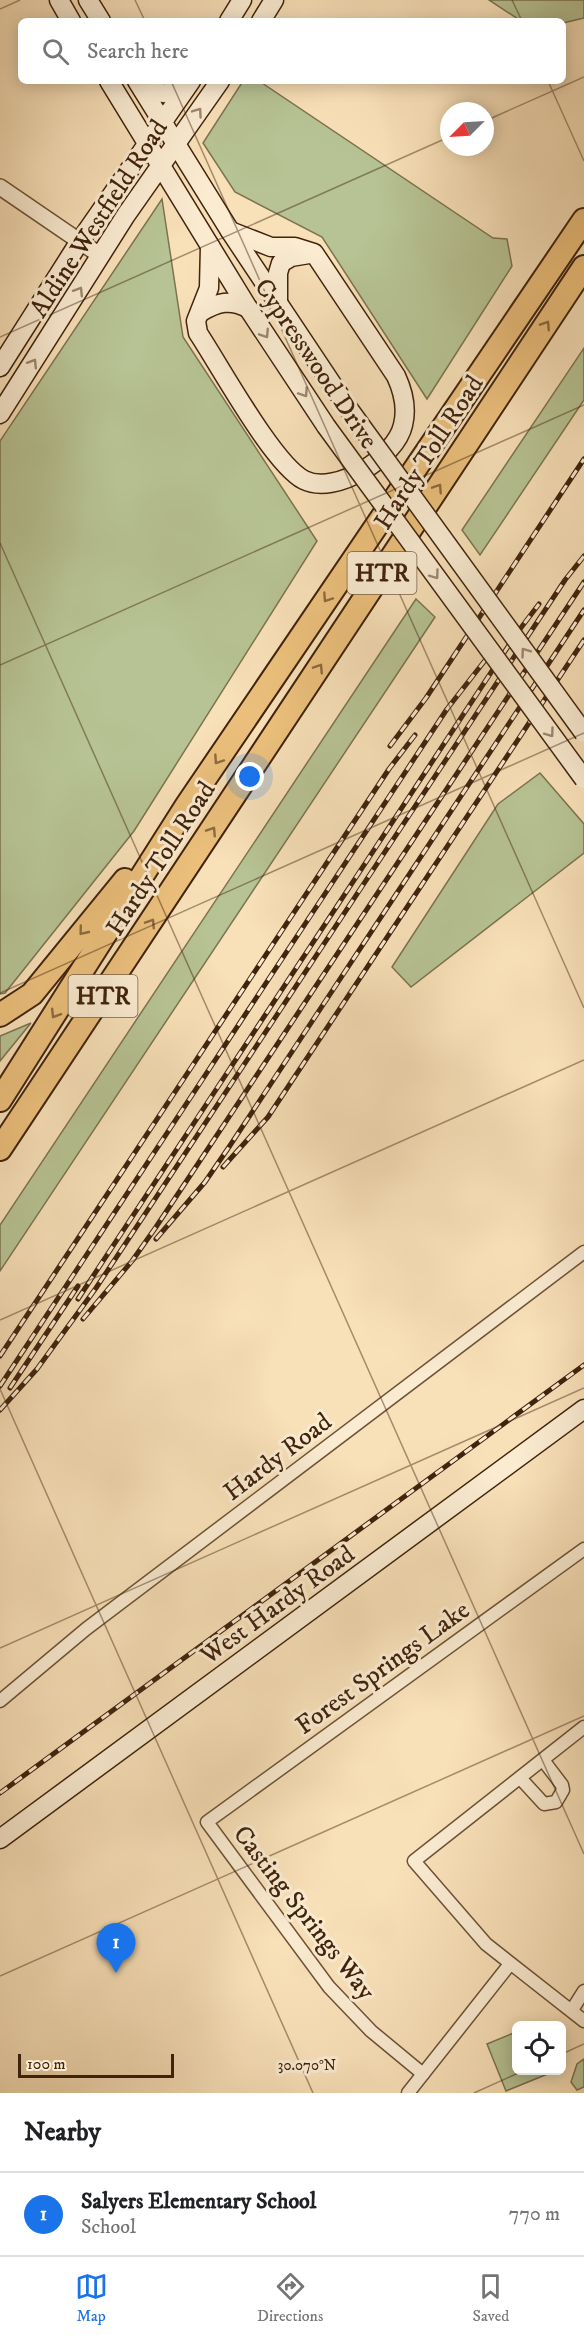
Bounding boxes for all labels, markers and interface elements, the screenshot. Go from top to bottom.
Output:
search box [18,18,566,84]
icon: search [39,35,72,68]
text: Search here [87,38,189,65]
north arrow [440,102,494,156]
one-way arrow [191,108,202,119]
street label: Aldine Westfield Road [23,113,176,324]
street label: Cypresswood Drive [247,272,385,455]
one-way arrow [71,287,83,297]
one-way arrow [538,321,550,331]
one-way arrow [258,327,269,338]
one-way arrow [26,359,37,370]
street label: Hardy Toll Road [367,369,491,536]
one-way arrow [297,387,309,397]
one-way arrow [431,484,442,495]
road number: HTR [348,552,416,594]
one-way arrow [428,569,439,580]
one-way arrow [323,592,334,603]
one-way arrow [521,647,532,658]
one-way arrow [312,664,323,675]
one-way arrow [543,726,554,737]
one-way arrow [214,753,225,764]
your location [235,762,264,791]
street label: Hardy Toll Road [99,775,223,942]
one-way arrow [205,827,216,838]
one-way arrow [144,919,156,929]
one-way arrow [79,924,90,935]
road number: HTR [68,975,138,1017]
one-way arrow [50,1008,62,1018]
street label: Hardy Road [217,1406,339,1509]
street label: West Hardy Road [193,1538,362,1673]
street label: Forest Springs Lake [289,1594,476,1742]
street label: Casting Springs Way [225,1819,383,2007]
pin: 1 [96,1924,136,1973]
map controls [512,2021,566,2075]
button: locate [512,2021,566,2075]
scale bar [18,2051,174,2078]
text: 100 m [27,2054,66,2074]
text: 30.070°N [278,2056,336,2075]
text: Nearby [24,2116,101,2149]
text: Salyers Elementary School [81,2188,316,2215]
text: 1 [40,2202,47,2227]
text: 770 m [509,2202,560,2227]
text: School [81,2215,136,2240]
tab: Map [75,2270,108,2326]
tab: Directions [257,2270,323,2326]
tab: Saved [473,2270,509,2326]

